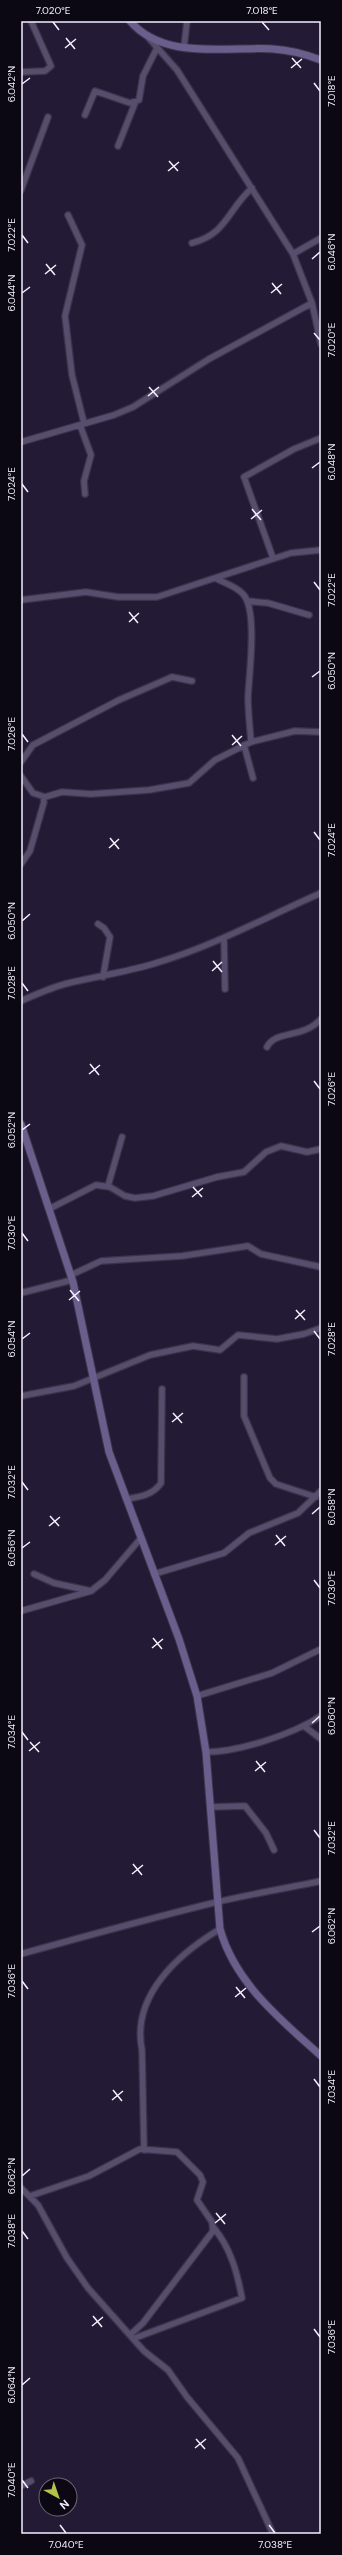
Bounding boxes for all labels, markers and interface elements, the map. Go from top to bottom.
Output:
text: 7.020°E [36,4,71,17]
text: 7.018°E [246,4,278,17]
text: 6.042°N [5,66,18,102]
text: 7.018°E [325,75,338,107]
text: 7.022°E [5,218,18,252]
text: 6.046°N [325,233,338,271]
text: 6.044°N [5,275,18,311]
text: 7.020°E [325,322,338,357]
text: 6.048°N [325,444,338,480]
text: 7.024°E [5,467,18,501]
text: 7.022°E [325,573,338,607]
text: 6.050°N [325,652,338,690]
text: 7.026°E [5,717,18,751]
text: 7.024°E [325,823,338,857]
text: 6.050°N [5,902,18,940]
text: 7.028°E [5,966,18,1000]
text: 7.026°E [325,1072,338,1106]
text: 6.052°N [5,1112,18,1148]
text: 7.030°E [5,1215,18,1251]
text: 6.054°N [5,1321,18,1357]
text: 7.028°E [325,1322,338,1356]
text: 7.032°E [5,1465,18,1499]
text: 6.058°N [325,1489,338,1525]
text: 6.056°N [5,1529,18,1567]
text: 7.030°E [325,1570,338,1606]
text: 6.060°N [325,1697,338,1735]
text: 7.034°E [5,1715,18,1749]
text: 7.032°E [325,1821,338,1855]
text: 6.062°N [325,1908,338,1944]
text: 7.036°E [5,1963,18,1998]
text: 7.034°E [325,2070,338,2104]
text: 6.062°N [5,2158,18,2194]
text: 7.038°E [5,2214,18,2248]
text: 7.036°E [325,2319,338,2354]
text: 6.064°N [5,2366,18,2404]
text: 7.040°E [5,2462,18,2498]
north arrow [38,2477,78,2517]
text: N [57,2497,72,2513]
text: 7.040°E [48,2538,84,2551]
text: 7.038°E [258,2538,292,2551]

